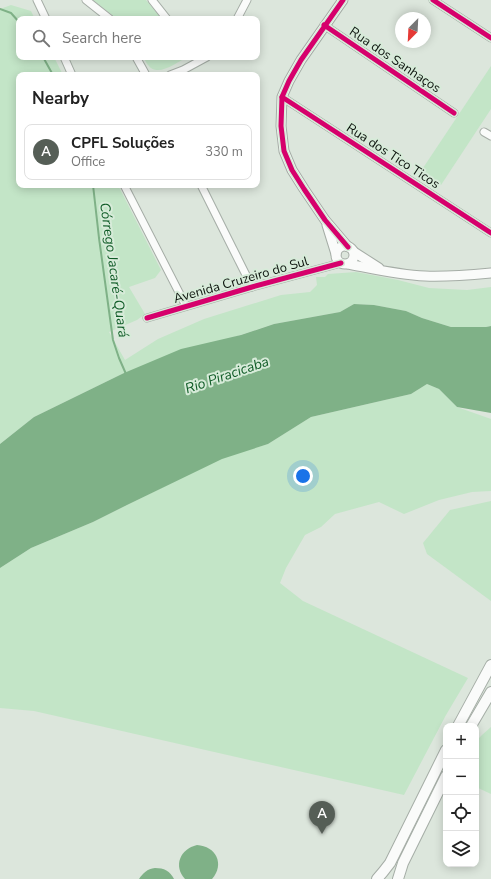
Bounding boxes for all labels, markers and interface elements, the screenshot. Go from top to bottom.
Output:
north arrow [395,12,431,48]
search box [16,16,260,60]
street label: Rua dos Sanhaços [346,23,444,97]
icon: search [30,27,52,49]
text: Search here [62,28,142,48]
text: Nearby [32,87,89,110]
street label: Rua dos Tico Ticos [343,119,443,193]
text: CPFL Soluções [71,133,174,153]
text: A [41,143,51,161]
text: 330 m [205,143,243,161]
text: Office [71,153,105,171]
water label: Córrego Jacaré-Quará [95,201,133,339]
street label: Avenida Cruzeiro do Sul [171,252,311,308]
water label: Rio Piracicaba [182,352,272,398]
your location [293,466,313,486]
map controls [443,723,479,867]
button: + [443,723,479,759]
button: − [443,759,479,795]
button: locate [443,795,479,831]
pin: A [309,801,335,834]
button: layers [443,831,479,867]

